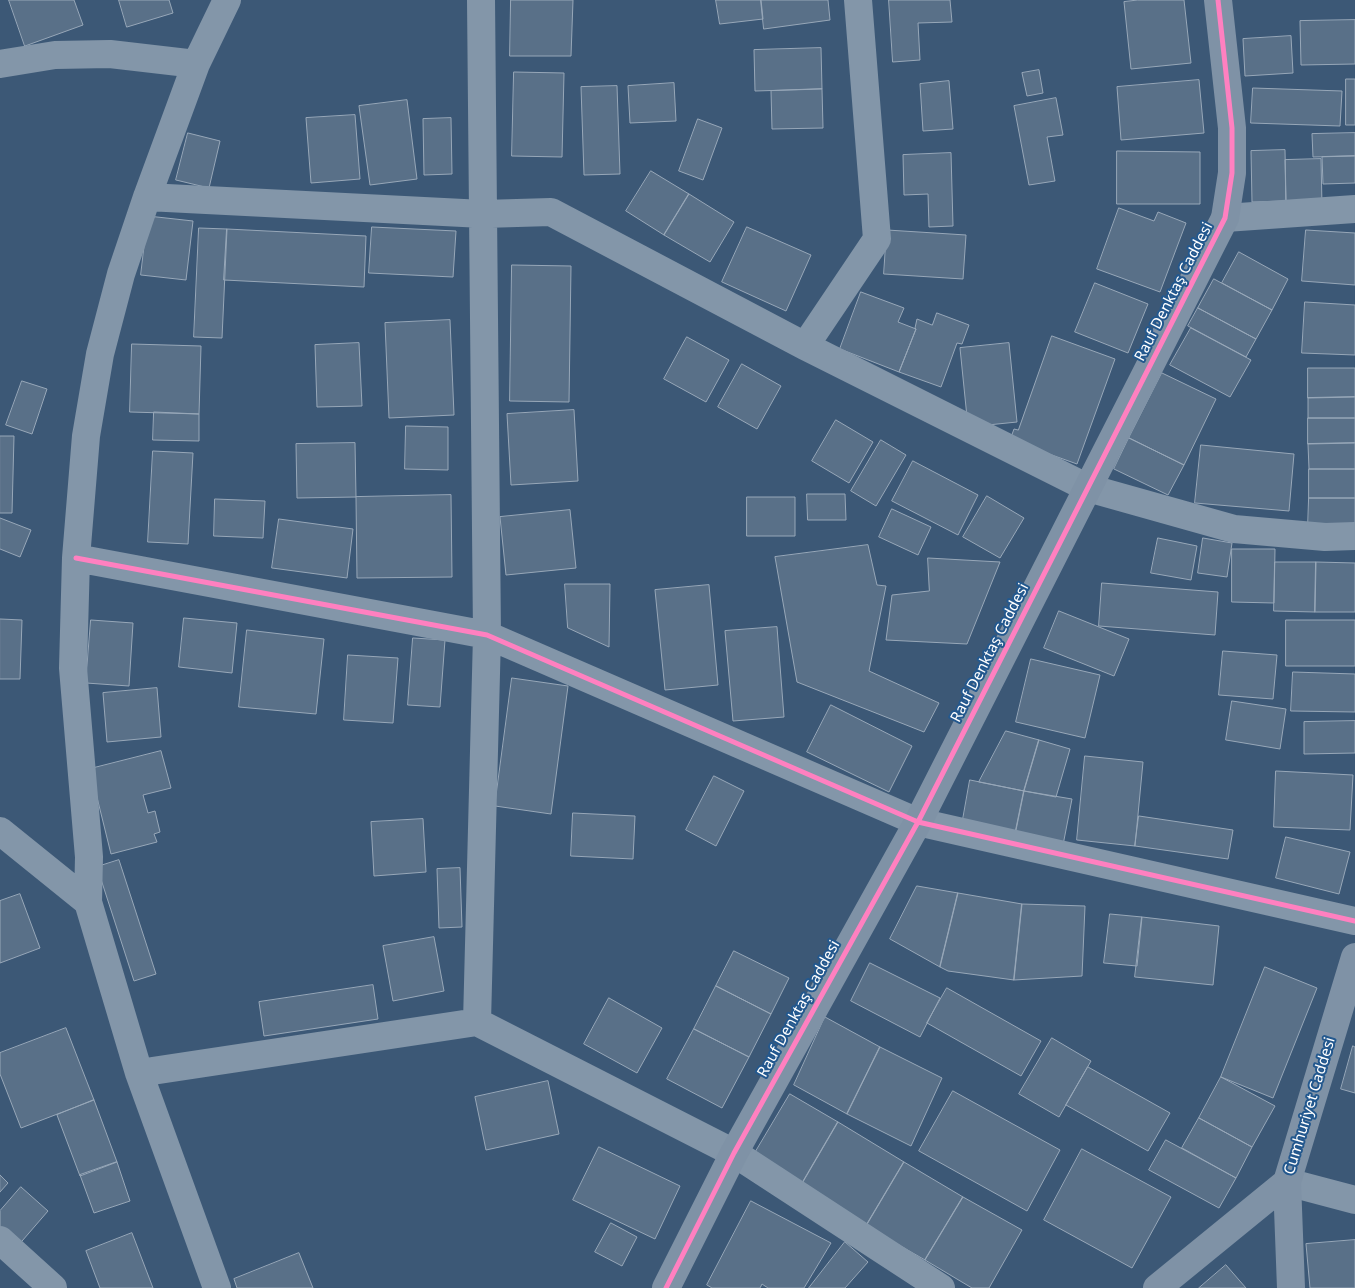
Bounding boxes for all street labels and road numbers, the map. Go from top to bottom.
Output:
street label: Rauf Denktaş Caddesi [1131,220,1217,364]
street label: Rauf Denktaş Caddesi [947,581,1033,725]
street label: Rauf Denktaş Caddesi [754,937,844,1081]
street label: Cumhuriyet Caddesi [1281,1035,1339,1177]

